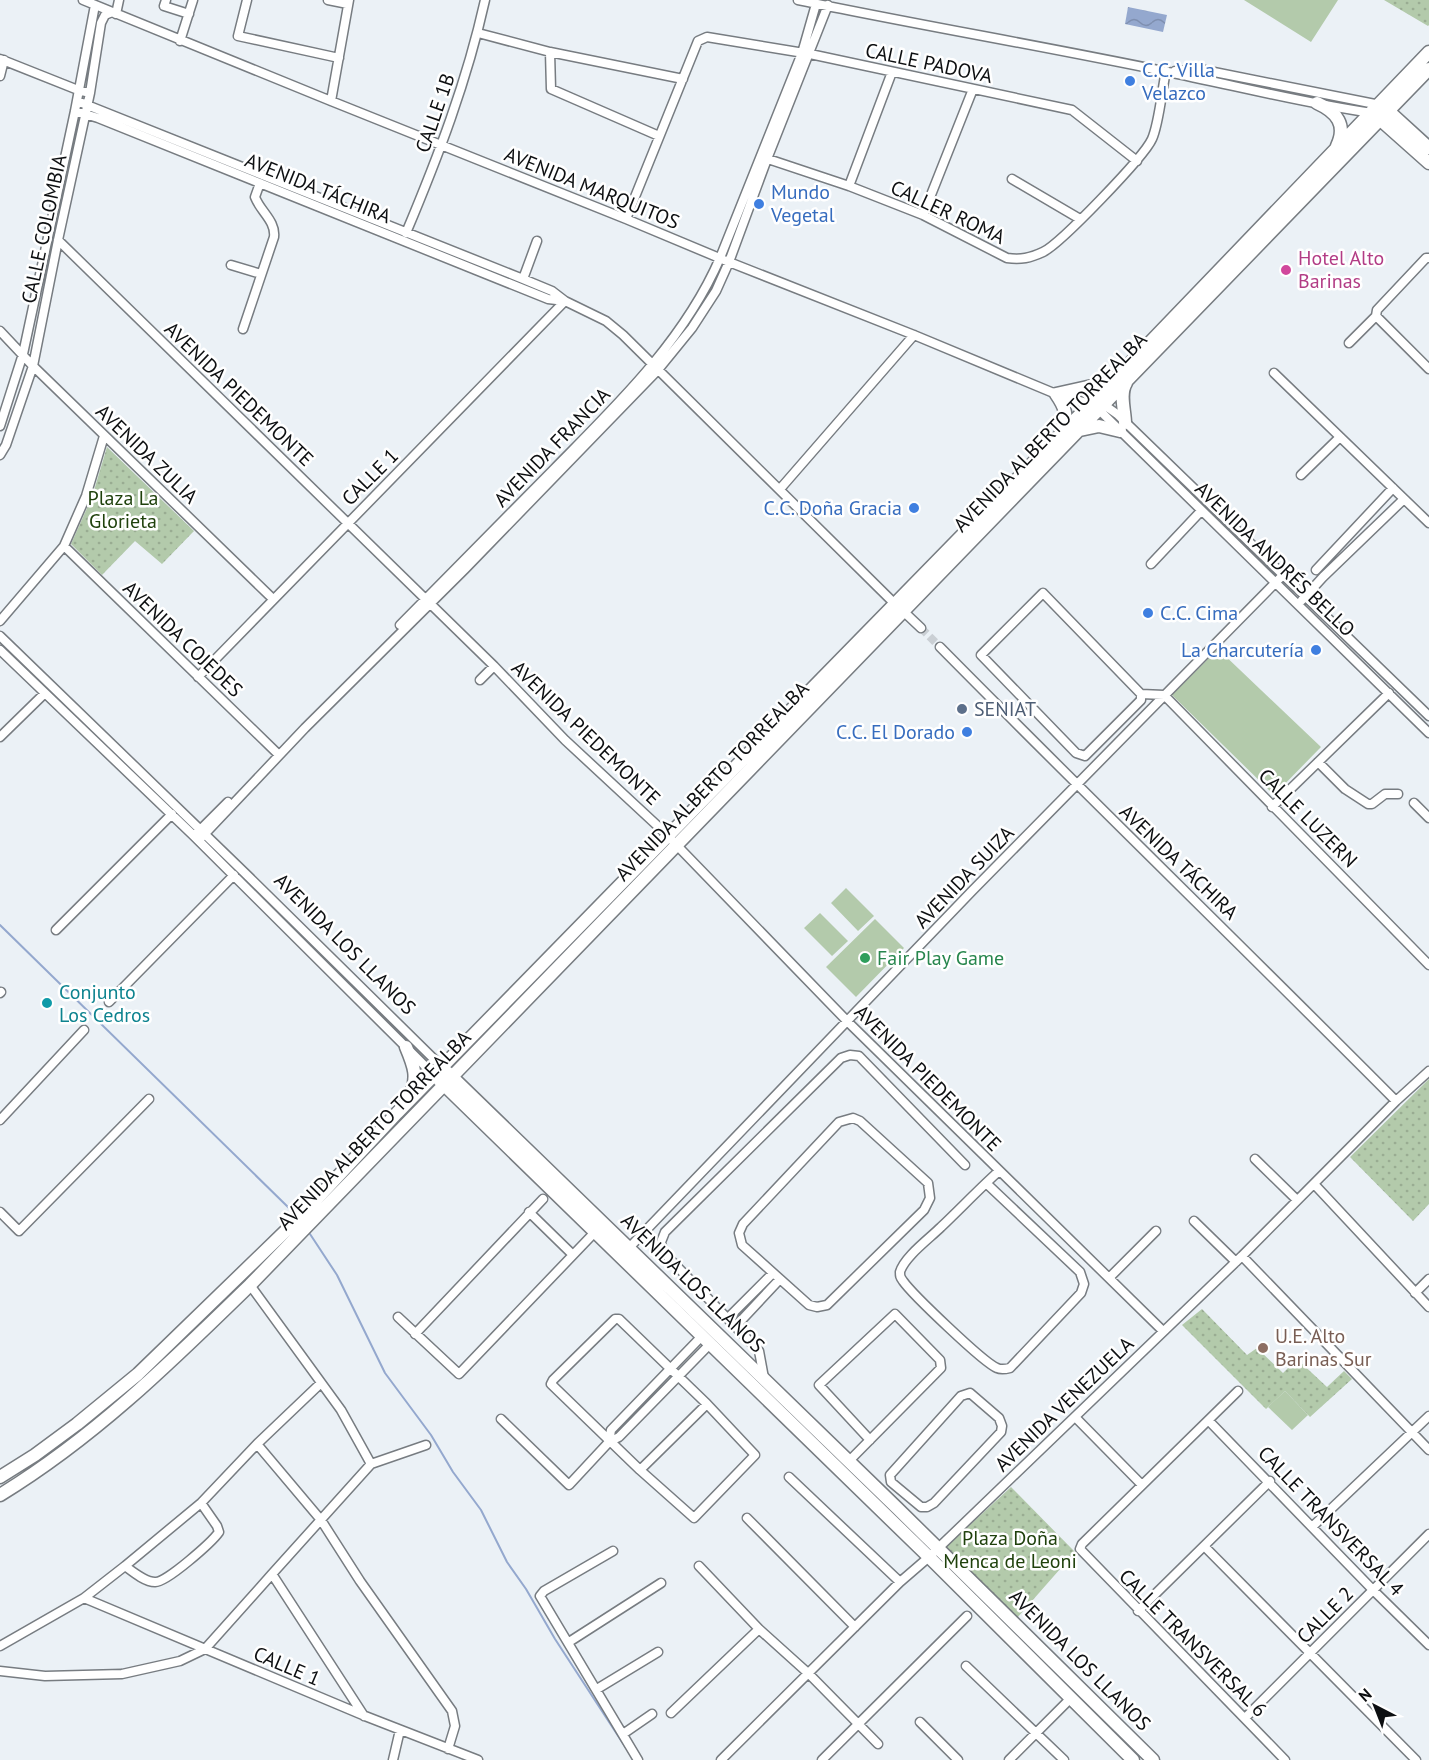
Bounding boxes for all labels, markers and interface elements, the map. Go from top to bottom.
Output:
street label: CALLE PADOVA [863,37,995,89]
place label: C.C. Villa Velazco [1141,57,1215,106]
street label: CALLE 1B [409,70,461,156]
marker: C.C. Villa Velazco [1123,74,1137,88]
street label: AVENIDA MARQUITOS [501,141,683,235]
street label: AVENIDA TÁCHIRA [241,147,395,229]
street label: CALLE COLOMBIA [16,152,73,306]
street label: CALLER ROMA [887,174,1010,250]
place label: Mundo Vegetal [770,179,835,228]
marker: Mundo Vegetal [752,197,766,211]
place label: Hotel Alto Barinas [1298,245,1384,294]
marker: Hotel Alto Barinas [1279,263,1293,277]
street label: AVENIDA PIEDEMONTE [159,316,319,472]
street label: AVENIDA ALBERTO TORREALBA [948,326,1153,537]
street label: AVENIDA FRANCIA [488,381,616,512]
street label: AVENIDA ZULIA [90,399,204,510]
street label: CALLE 1 [336,443,404,511]
street label: AVENIDA ANDRÉS BELLO [1190,476,1360,642]
park label: Plaza La Glorieta [88,485,159,534]
place label: C.C. Doña Gracia [764,495,902,521]
marker: C.C. Doña Gracia [907,501,921,515]
street label: AVENIDA COJEDES [118,575,248,703]
place label: C.C. Cima [1160,600,1238,626]
marker: C.C. Cima [1141,606,1155,620]
place label: La Charcutería [1181,637,1304,663]
marker: La Charcutería [1309,643,1323,657]
street label: AVENIDA PIEDEMONTE [506,655,666,811]
street label: AVENIDA ALBERTO TORREALBA [610,675,815,886]
place label: SENIAT [974,696,1036,722]
marker: SENIAT [955,702,969,716]
place label: C.C. El Dorado [836,719,955,745]
marker: C.C. El Dorado [960,725,974,739]
street label: CALLE LUZERN [1253,763,1363,873]
street label: AVENIDA TÁCHIRA [1114,799,1244,925]
street label: AVENIDA SUIZA [909,820,1020,934]
street label: AVENIDA LOS LLANOS [269,868,421,1020]
place label: Fair Play Game [877,945,1004,971]
marker: Fair Play Game [858,951,872,965]
place label: Conjunto Los Cedros [59,979,150,1028]
marker: Conjunto Los Cedros [40,996,54,1010]
street label: AVENIDA PIEDEMONTE [849,999,1007,1157]
street label: AVENIDA ALBERTO TORREALBA [272,1024,477,1235]
street label: AVENIDA LOS LLANOS [616,1208,770,1358]
place label: U.E. Alto Barinas Sur [1275,1323,1372,1372]
street label: AVENIDA VENEZUELA [989,1331,1139,1477]
marker: U.E. Alto Barinas Sur [1256,1341,1270,1355]
street label: CALLE TRANSVERSAL 4 [1253,1440,1410,1602]
park label: Plaza Doña Menca de Leoni [943,1525,1077,1574]
street label: CALLE TRANSVERSAL 6 [1113,1563,1273,1723]
street label: CALLE 2 [1291,1581,1359,1649]
street label: AVENIDA LOS LLANOS [1004,1584,1156,1736]
street label: CALLE 1 [250,1640,324,1692]
north arrow [1345,1676,1405,1736]
text: N [1354,1684,1376,1706]

